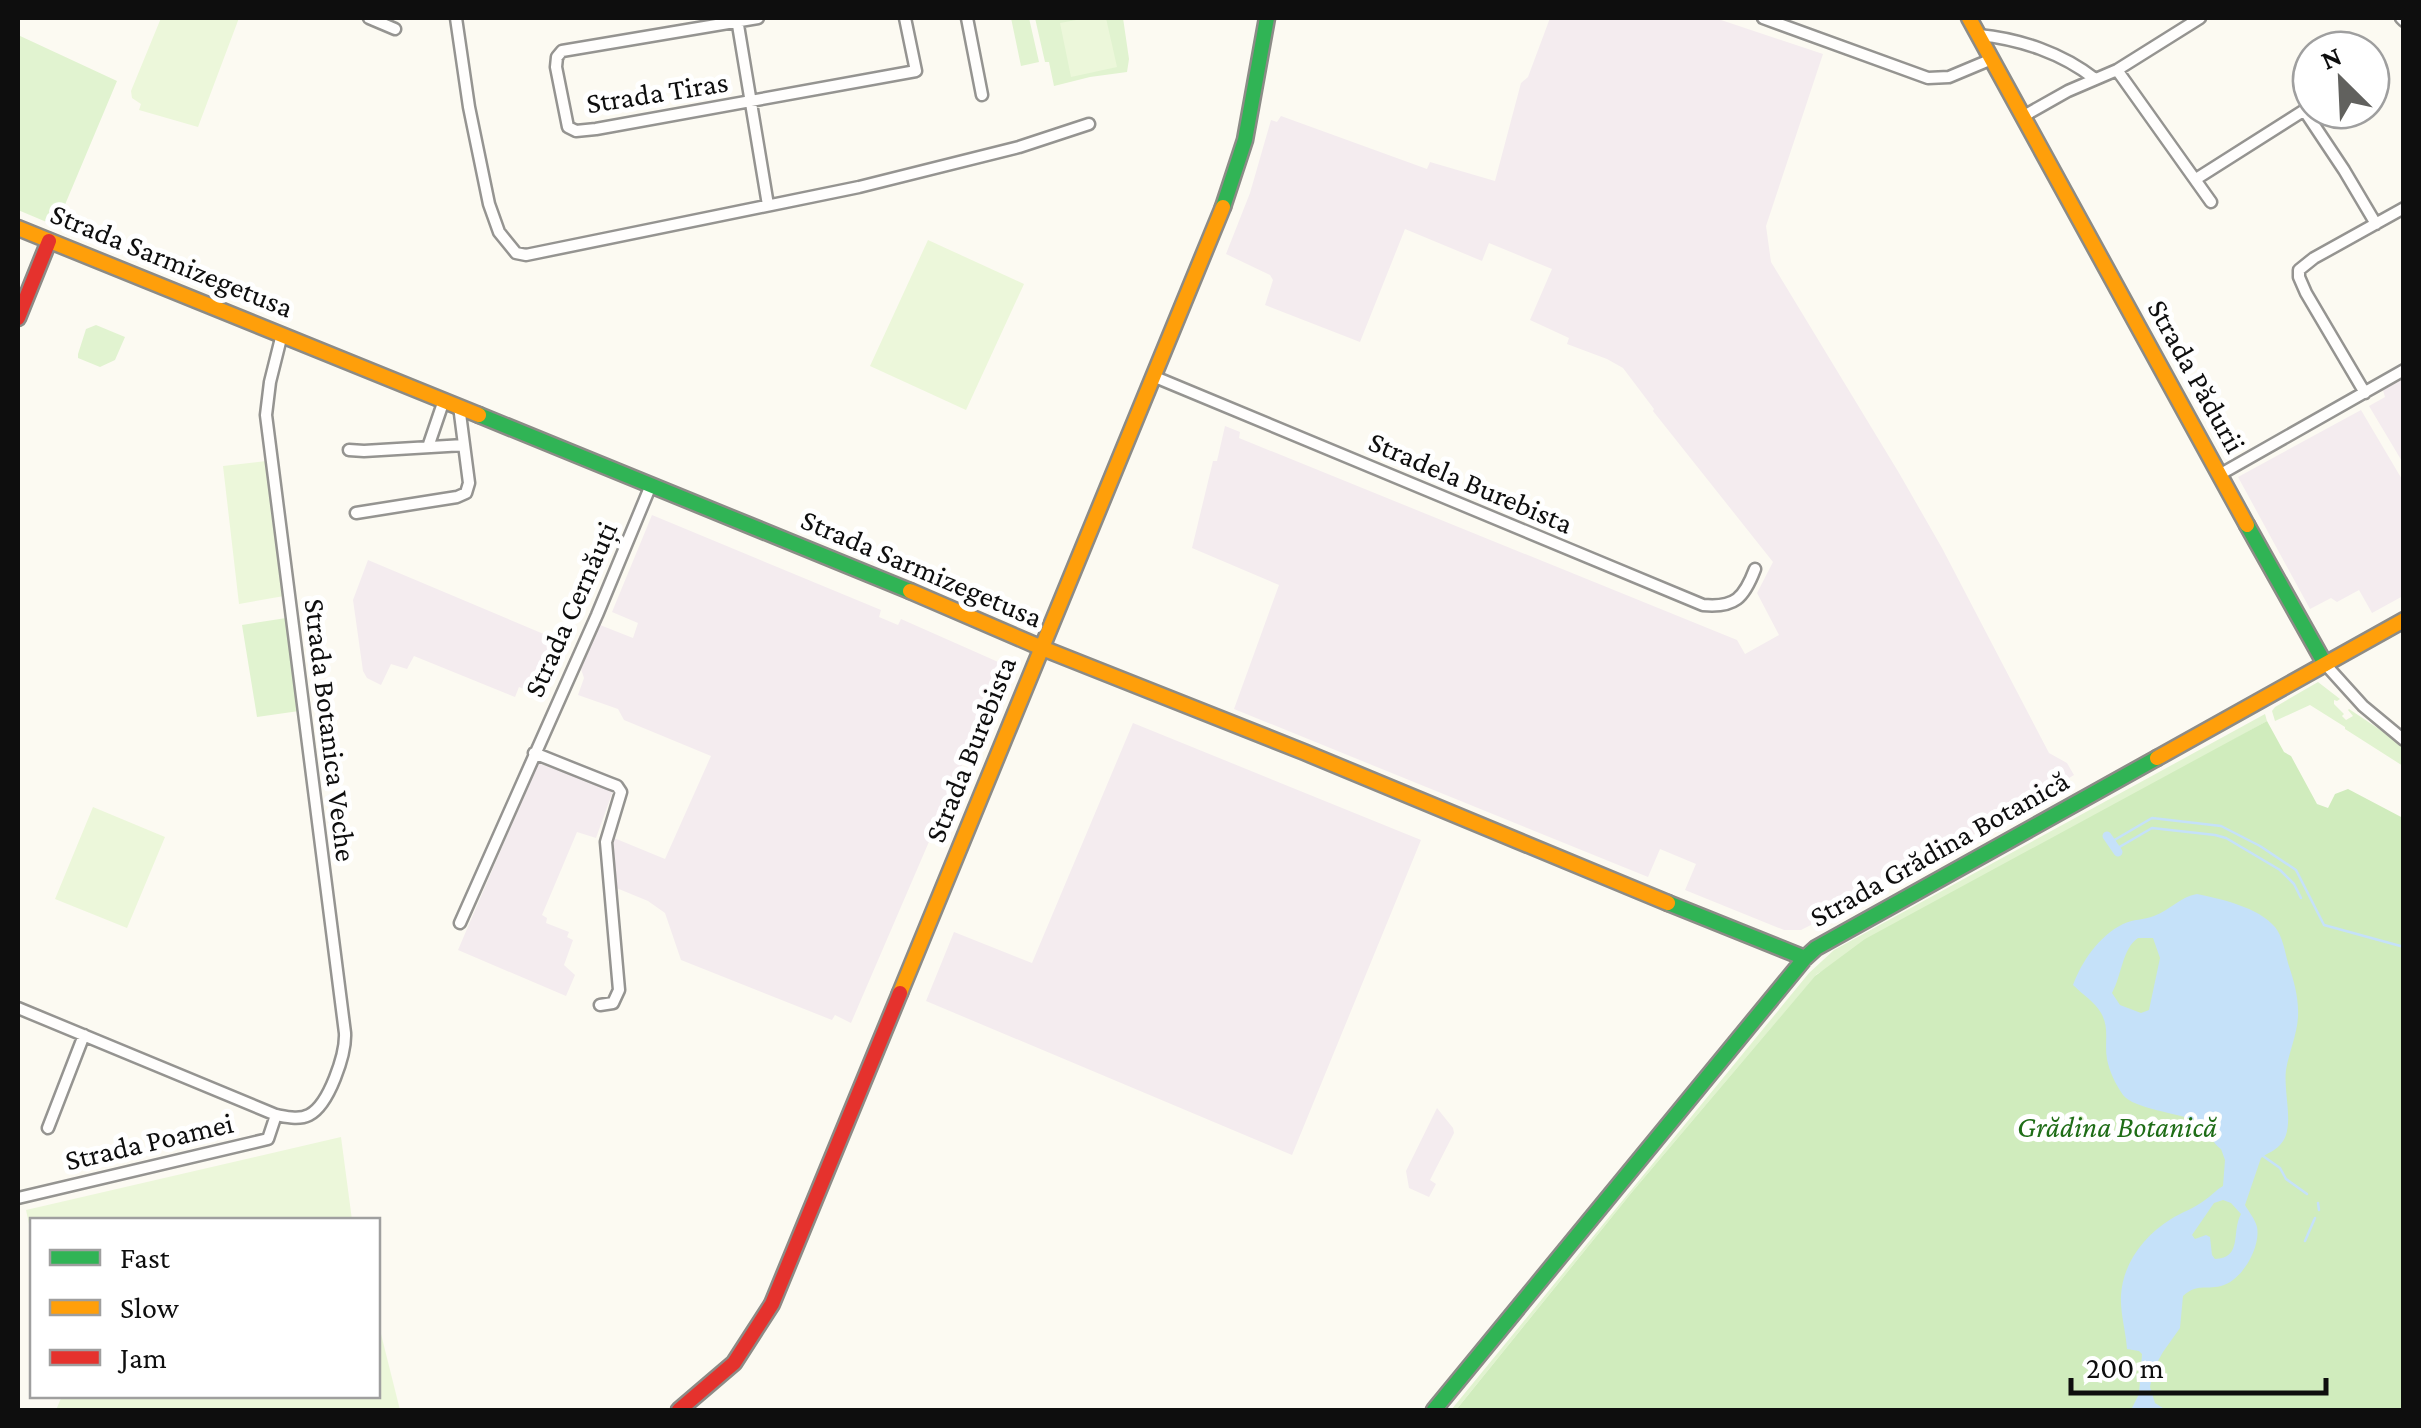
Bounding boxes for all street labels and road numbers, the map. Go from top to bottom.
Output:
street label: Strada Tiras [584,65,730,119]
street label: Strada Sarmizegetusa [45,196,298,325]
street label: Strada Pădurii [2141,294,2253,458]
street label: Stradela Burebista [1364,424,1578,540]
street label: Strada Sarmizegetusa [796,502,1048,635]
street label: Strada Cernăuți [517,516,626,703]
street label: Strada Botanica Veche [298,597,364,863]
street label: Strada Burebista [918,651,1022,847]
street label: Strada Grădina Botanică [1804,763,2074,933]
street label: Strada Poamei [62,1106,236,1176]

